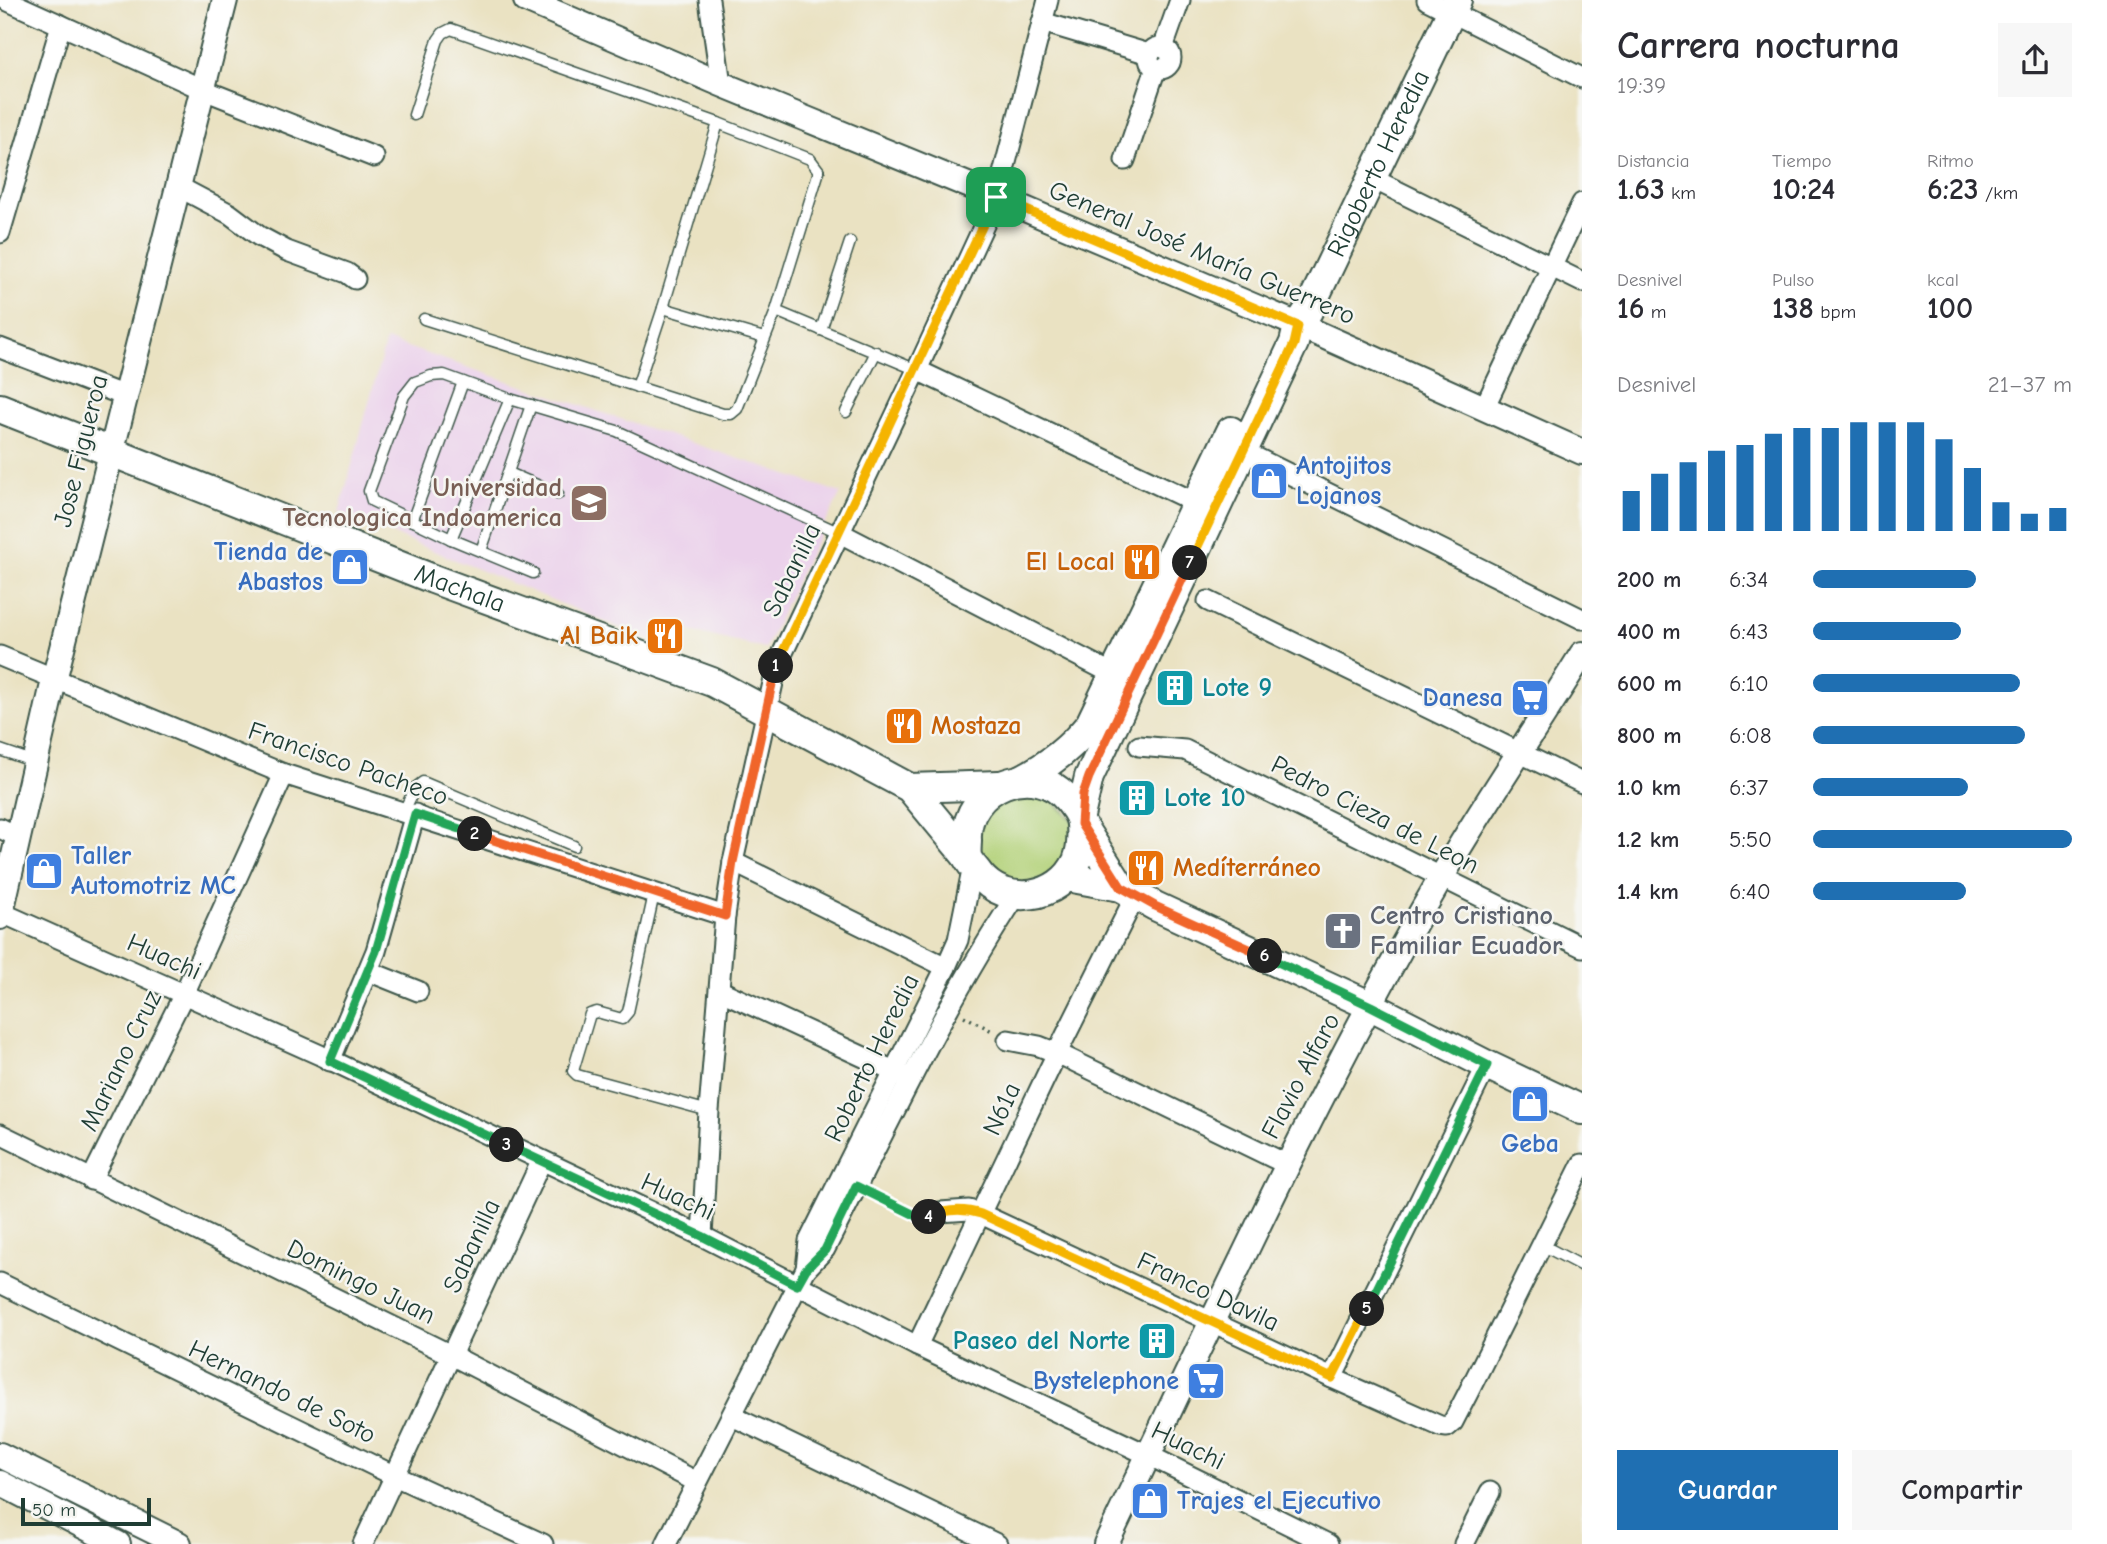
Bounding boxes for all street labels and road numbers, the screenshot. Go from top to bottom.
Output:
street label: Rigoberto Heredia [1321,65,1436,262]
street label: General José María Guerrero [1044,175,1360,331]
street label: Jose Figueroa [48,372,114,530]
street label: Sabanilla [757,518,827,622]
street label: Machala [410,558,509,619]
street label: Francisco Pacheco [244,716,452,812]
street label: Pedro Cieza de Leon [1266,750,1484,880]
street label: Huachi [122,927,206,987]
street label: Roberto Heredia [818,969,926,1147]
street label: Mariano Cruz [74,986,168,1136]
street label: Flavio Alfaro [1255,1008,1347,1144]
street label: N61a [977,1078,1027,1140]
street label: Huachi [636,1167,720,1227]
street label: Sabanilla [437,1194,507,1298]
street label: Domingo Juan [282,1233,440,1331]
street label: Franco Davila [1132,1246,1284,1338]
street label: Hernando de Soto [184,1334,380,1450]
street label: Huachi [1146,1415,1230,1477]

